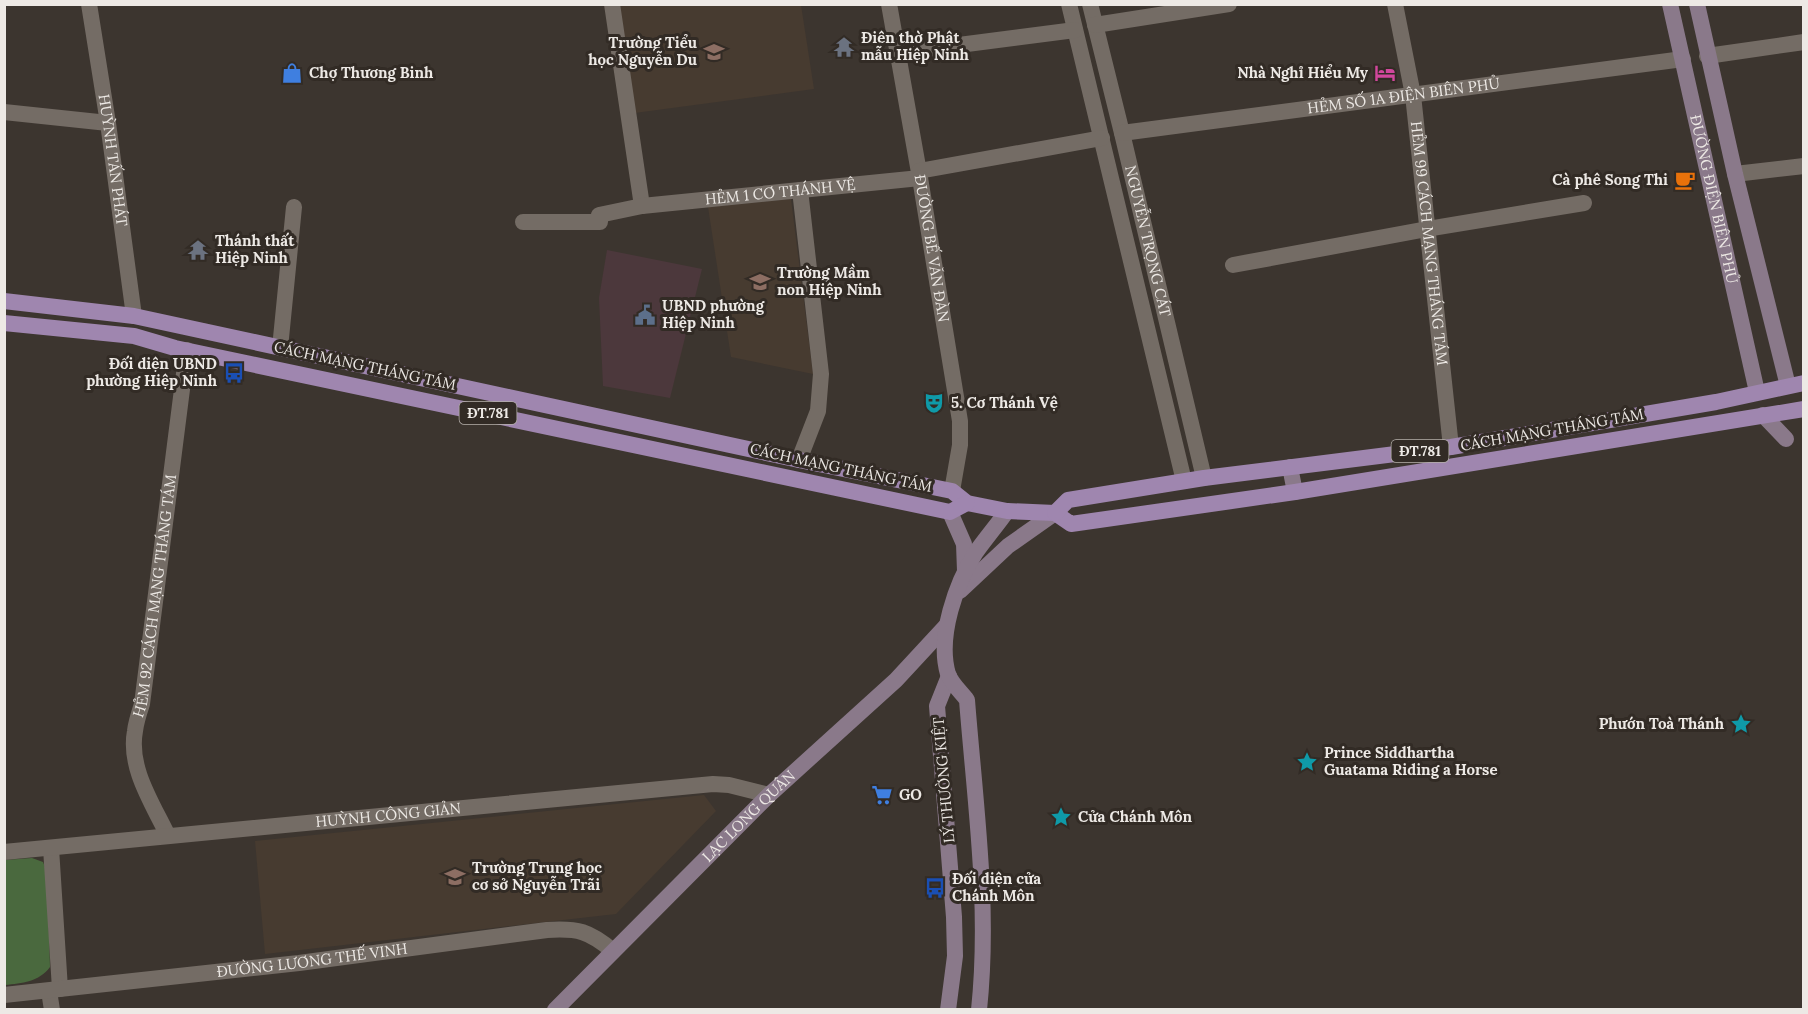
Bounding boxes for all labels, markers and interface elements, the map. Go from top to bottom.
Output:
place label: Điện thờ Phật mẫu Hiệp Ninh [861,28,969,64]
place label: Trường Tiểu học Nguyễn Du [588,33,697,69]
temple icon: Điện thờ Phật mẫu Hiệp Ninh [832,35,856,59]
school or university icon: Trường Tiểu học Nguyễn Du [702,40,726,64]
shop icon: Chợ Thương Binh [280,61,304,85]
hotel icon: Nhà Nghỉ Hiểu My [1373,61,1397,85]
place label: Chợ Thương Binh [309,63,434,82]
place label: Nhà Nghỉ Hiểu My [1237,63,1369,82]
street label: HẺM SỐ 1A ĐIỆN BIÊN PHỦ [1306,73,1501,117]
street label: HUỲNH TẤN PHÁT [95,93,132,228]
street label: ĐƯỜNG ĐIỆN BIÊN PHỦ [1686,113,1742,285]
street label: HẺM 99 CÁCH MẠNG THÁNG TÁM [1407,120,1452,367]
street label: NGUYỄN TRỌNG CÁT [1121,163,1175,319]
cafe icon: Cà phê Song Thi [1673,168,1697,192]
place label: Cà phê Song Thi [1552,170,1668,189]
street label: ĐƯỜNG BẾ VĂN ĐÀN [911,173,954,324]
street label: HẺM 1 CƠ THÁNH VỆ [704,175,857,209]
place label: Thánh thất Hiệp Ninh [215,231,295,267]
temple icon: Thánh thất Hiệp Ninh [186,238,210,262]
place label: Trường Mầm non Hiệp Ninh [777,263,882,299]
school or university icon: Trường Mầm non Hiệp Ninh [748,270,772,294]
place label: UBND phường Hiệp Ninh [662,296,765,332]
public building icon: UBND phường Hiệp Ninh [633,303,657,327]
street label: CÁCH MẠNG THÁNG TÁM [272,337,458,394]
place label: Đối diện UBND phường Hiệp Ninh [86,354,218,390]
bus stop icon: Đối diện UBND phường Hiệp Ninh [222,361,246,385]
theatre icon: 5. Cơ Thánh Vệ [922,391,946,415]
place label: 5. Cơ Thánh Vệ [951,393,1058,412]
road number: ĐT.781 [460,402,516,424]
street label: CÁCH MẠNG THÁNG TÁM [1459,404,1645,455]
street label: CÁCH MẠNG THÁNG TÁM [748,439,934,496]
road number: ĐT.781 [1392,440,1448,462]
street label: HẺM 92 CÁCH MẠNG THÁNG TÁM [128,473,180,720]
place icon: Phướn Toà Thánh [1729,712,1753,736]
place label: Phướn Toà Thánh [1599,714,1725,733]
street label: LÝ THƯỜNG KIỆT [928,716,958,844]
place label: Prince Siddhartha Guatama Riding a Horse [1324,743,1497,779]
place icon: Prince Siddhartha Guatama Riding a Horse [1295,750,1319,774]
street label: LẠC LONG QUÂN [698,766,799,866]
supermarket icon: GO [870,783,894,807]
place label: GO [899,785,922,804]
street label: HUỲNH CÔNG GIẢN [315,798,462,831]
place icon: Cửa Chánh Môn [1049,805,1073,829]
place label: Cửa Chánh Môn [1078,807,1192,826]
place label: Trường Trung học cơ sở Nguyễn Trãi [472,858,602,894]
school or university icon: Trường Trung học cơ sở Nguyễn Trãi [443,865,467,889]
place label: Đối diện cửa Chánh Môn [952,869,1041,905]
bus stop icon: Đối diện cửa Chánh Môn [923,876,947,900]
street label: ĐƯỜNG LƯƠNG THẾ VINH [216,939,409,981]

